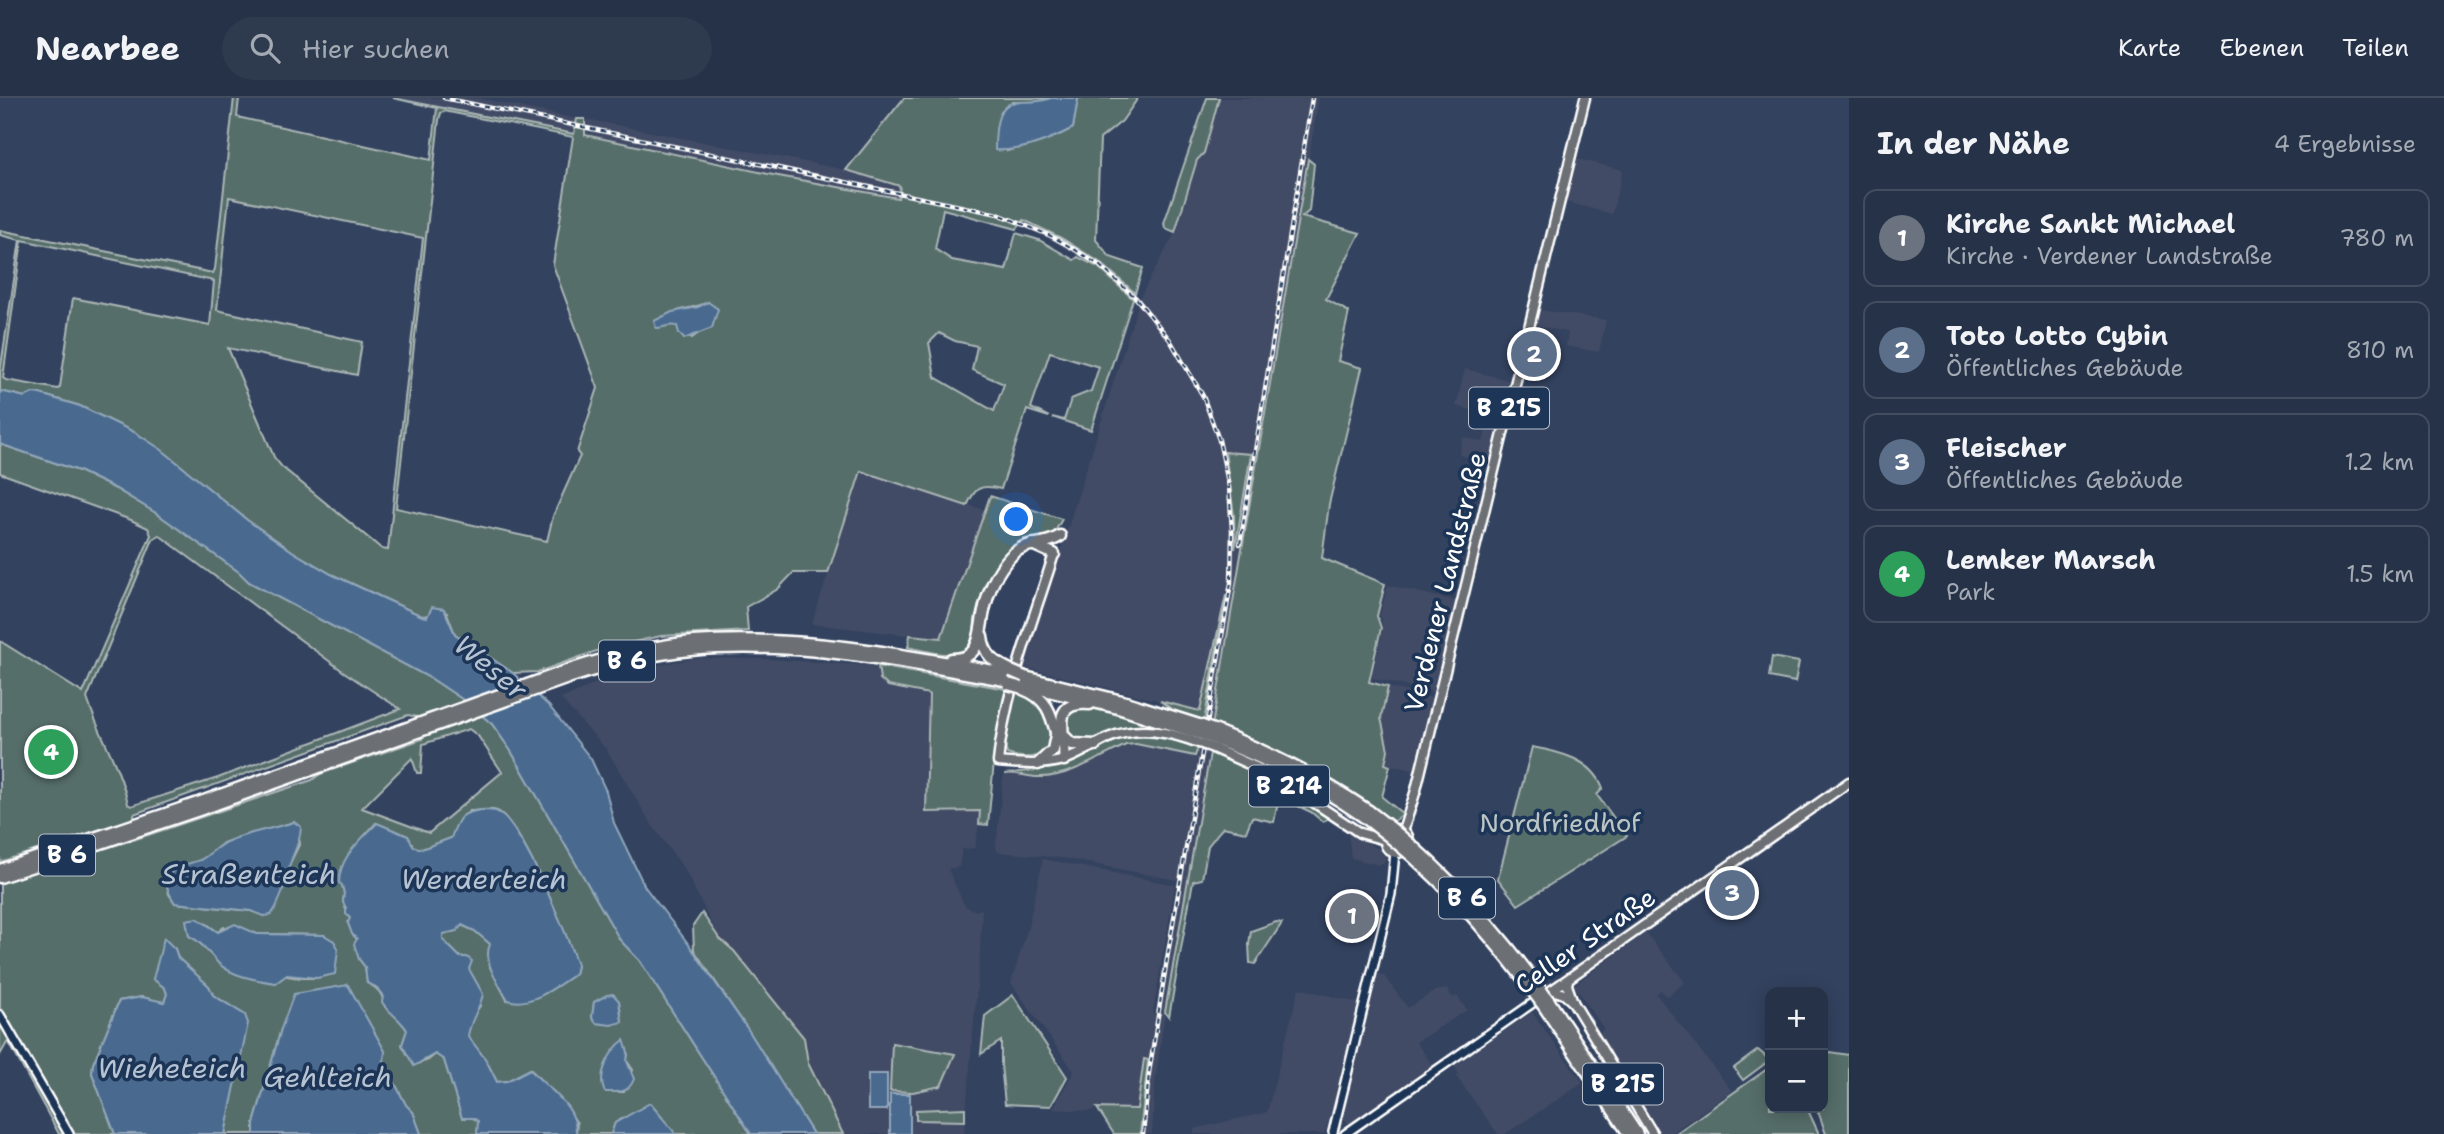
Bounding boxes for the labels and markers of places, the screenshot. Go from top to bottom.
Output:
pin: 2 [1511,328,1557,380]
pin: 4 [28,726,74,778]
pin: 3 [1709,867,1755,919]
pin: 1 [1329,890,1375,942]

